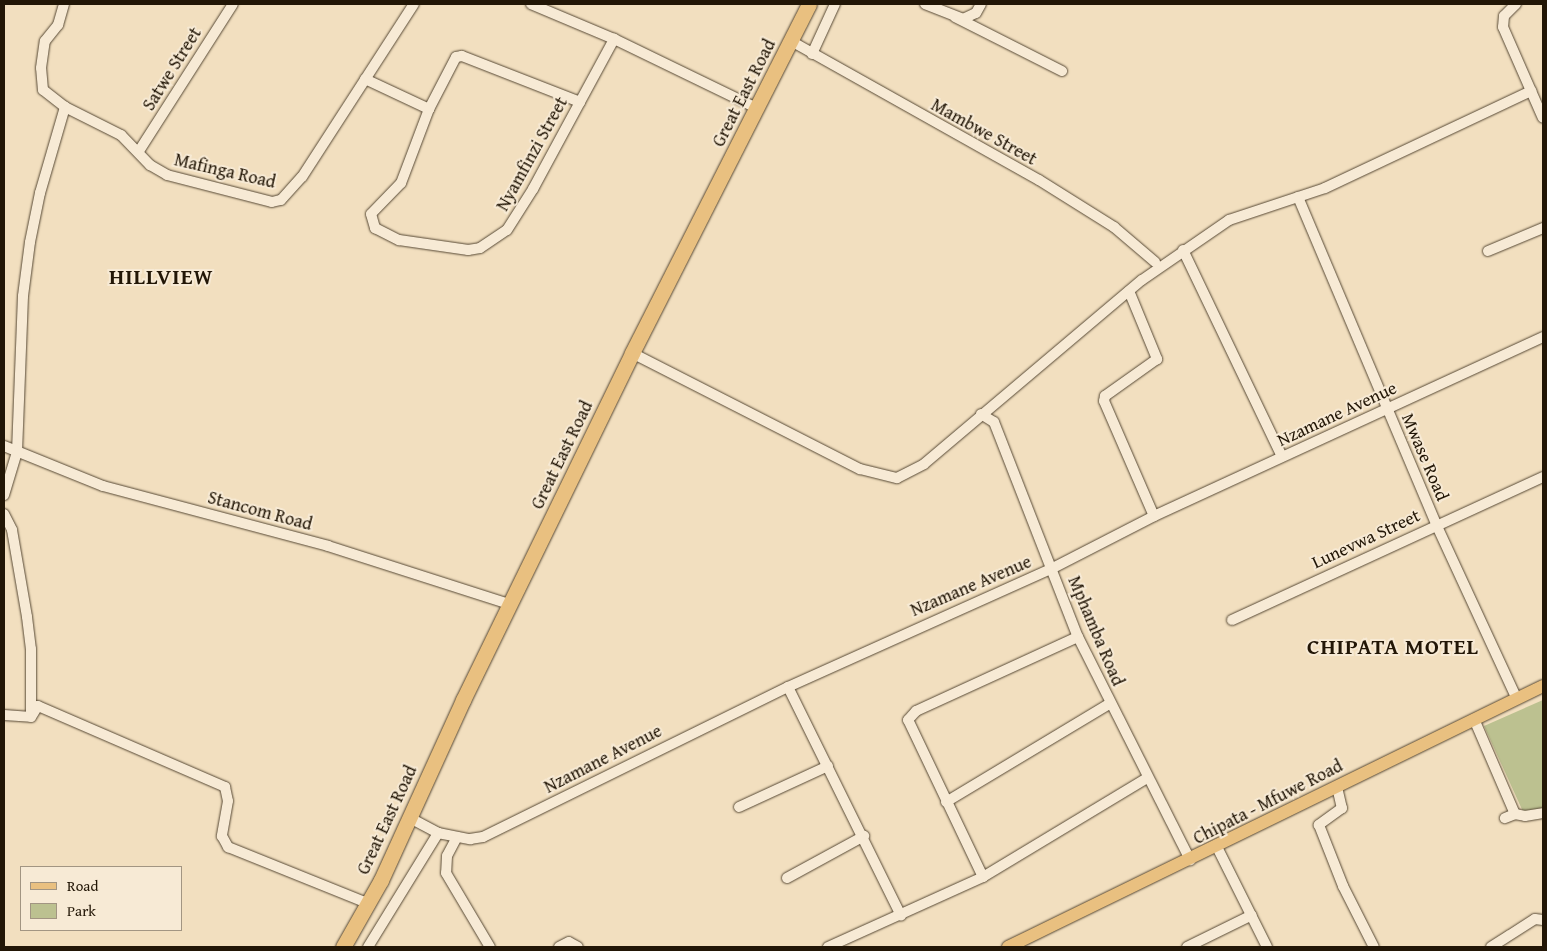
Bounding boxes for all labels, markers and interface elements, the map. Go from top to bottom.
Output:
street label: Satwe Street [138,23,206,115]
street label: Great East Road [708,36,780,150]
street label: Nyamfinzi Street [492,93,572,215]
street label: Mambwe Street [927,94,1041,170]
street label: Mafinga Road [172,149,278,193]
district label: HILLVIEW [108,264,214,290]
street label: Nzamane Avenue [1274,377,1400,451]
street label: Great East Road [526,397,598,513]
street label: Mwase Road [1397,410,1453,504]
street label: Stancom Road [205,487,315,535]
street label: Lunevwa Street [1309,505,1423,573]
street label: Nzamane Avenue [907,551,1035,621]
street label: Mphamba Road [1063,573,1129,689]
district label: CHIPATA MOTEL [1305,634,1481,660]
street label: Nzamane Avenue [541,720,665,798]
street label: Chipata - Mfuwe Road [1190,755,1346,849]
street label: Great East Road [352,762,422,878]
legend [20,866,182,931]
text: Road [67,875,98,896]
text: Park [67,900,96,921]

